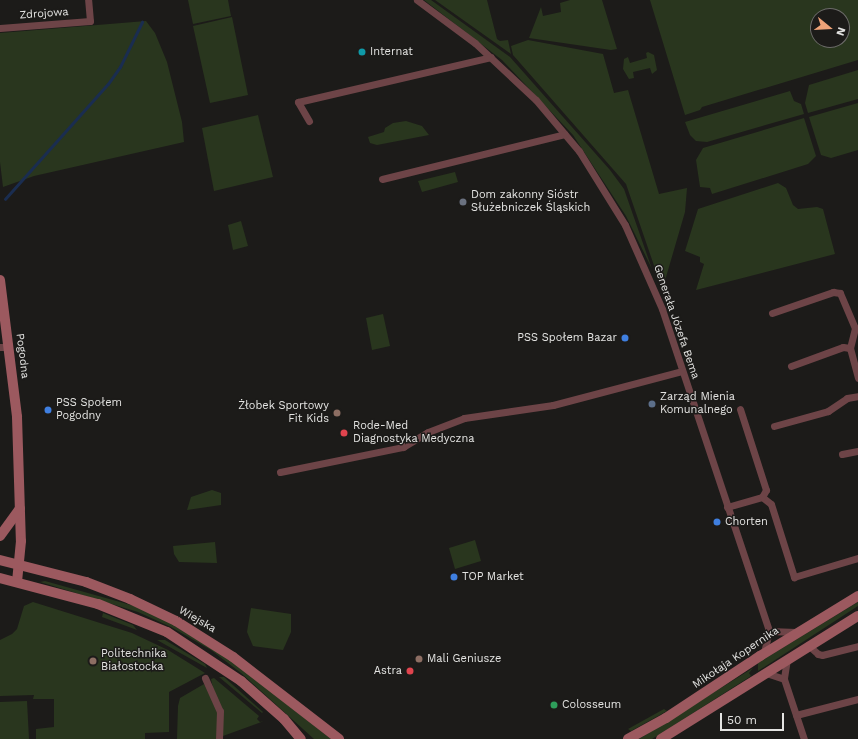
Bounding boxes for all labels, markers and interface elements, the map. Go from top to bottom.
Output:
street label: Zdrojowa [19,6,69,22]
north arrow [810,8,850,48]
text: N [833,26,848,37]
place label: Internat [370,45,413,59]
marker: Internat [357,47,367,57]
place label: Dom zakonny Sióstr Służebniczek Śląskich [471,189,591,215]
marker: Dom zakonny Sióstr Służebniczek Śląskich [458,197,468,207]
street label: Generała Józefa Bema [650,263,702,381]
place label: PSS Społem Bazar [517,331,617,345]
street label: Pogodna [13,333,31,379]
marker: PSS Społem Bazar [620,333,630,343]
place label: Zarząd Mienia Komunalnego [660,391,735,417]
place label: PSS Społem Pogodny [56,397,122,423]
marker: Zarząd Mienia Komunalnego [647,399,657,409]
place label: Żłobek Sportowy Fit Kids [238,400,329,426]
marker: PSS Społem Pogodny [43,405,53,415]
marker: Żłobek Sportowy Fit Kids [332,408,342,418]
place label: Rode-Med Diagnostyka Medyczna [353,420,475,446]
marker: Rode-Med Diagnostyka Medyczna [338,427,350,439]
place label: Chorten [725,515,768,529]
marker: Chorten [712,517,722,527]
place label: TOP Market [462,570,524,584]
marker: TOP Market [449,572,459,582]
street label: Wiejska [176,604,218,636]
street label: Mikołaja Kopernika [690,624,782,692]
place label: Politechnika Białostocka [101,648,167,674]
place label: Mali Geniusze [427,652,501,666]
marker: Mali Geniusze [414,654,424,664]
marker: Politechnika Białostocka [88,656,98,666]
place label: Astra [374,664,402,678]
marker: Astra [405,666,415,676]
place label: Colosseum [562,698,621,712]
marker: Colosseum [549,700,559,710]
scale bar [722,705,786,731]
text: 50 m [727,713,757,727]

